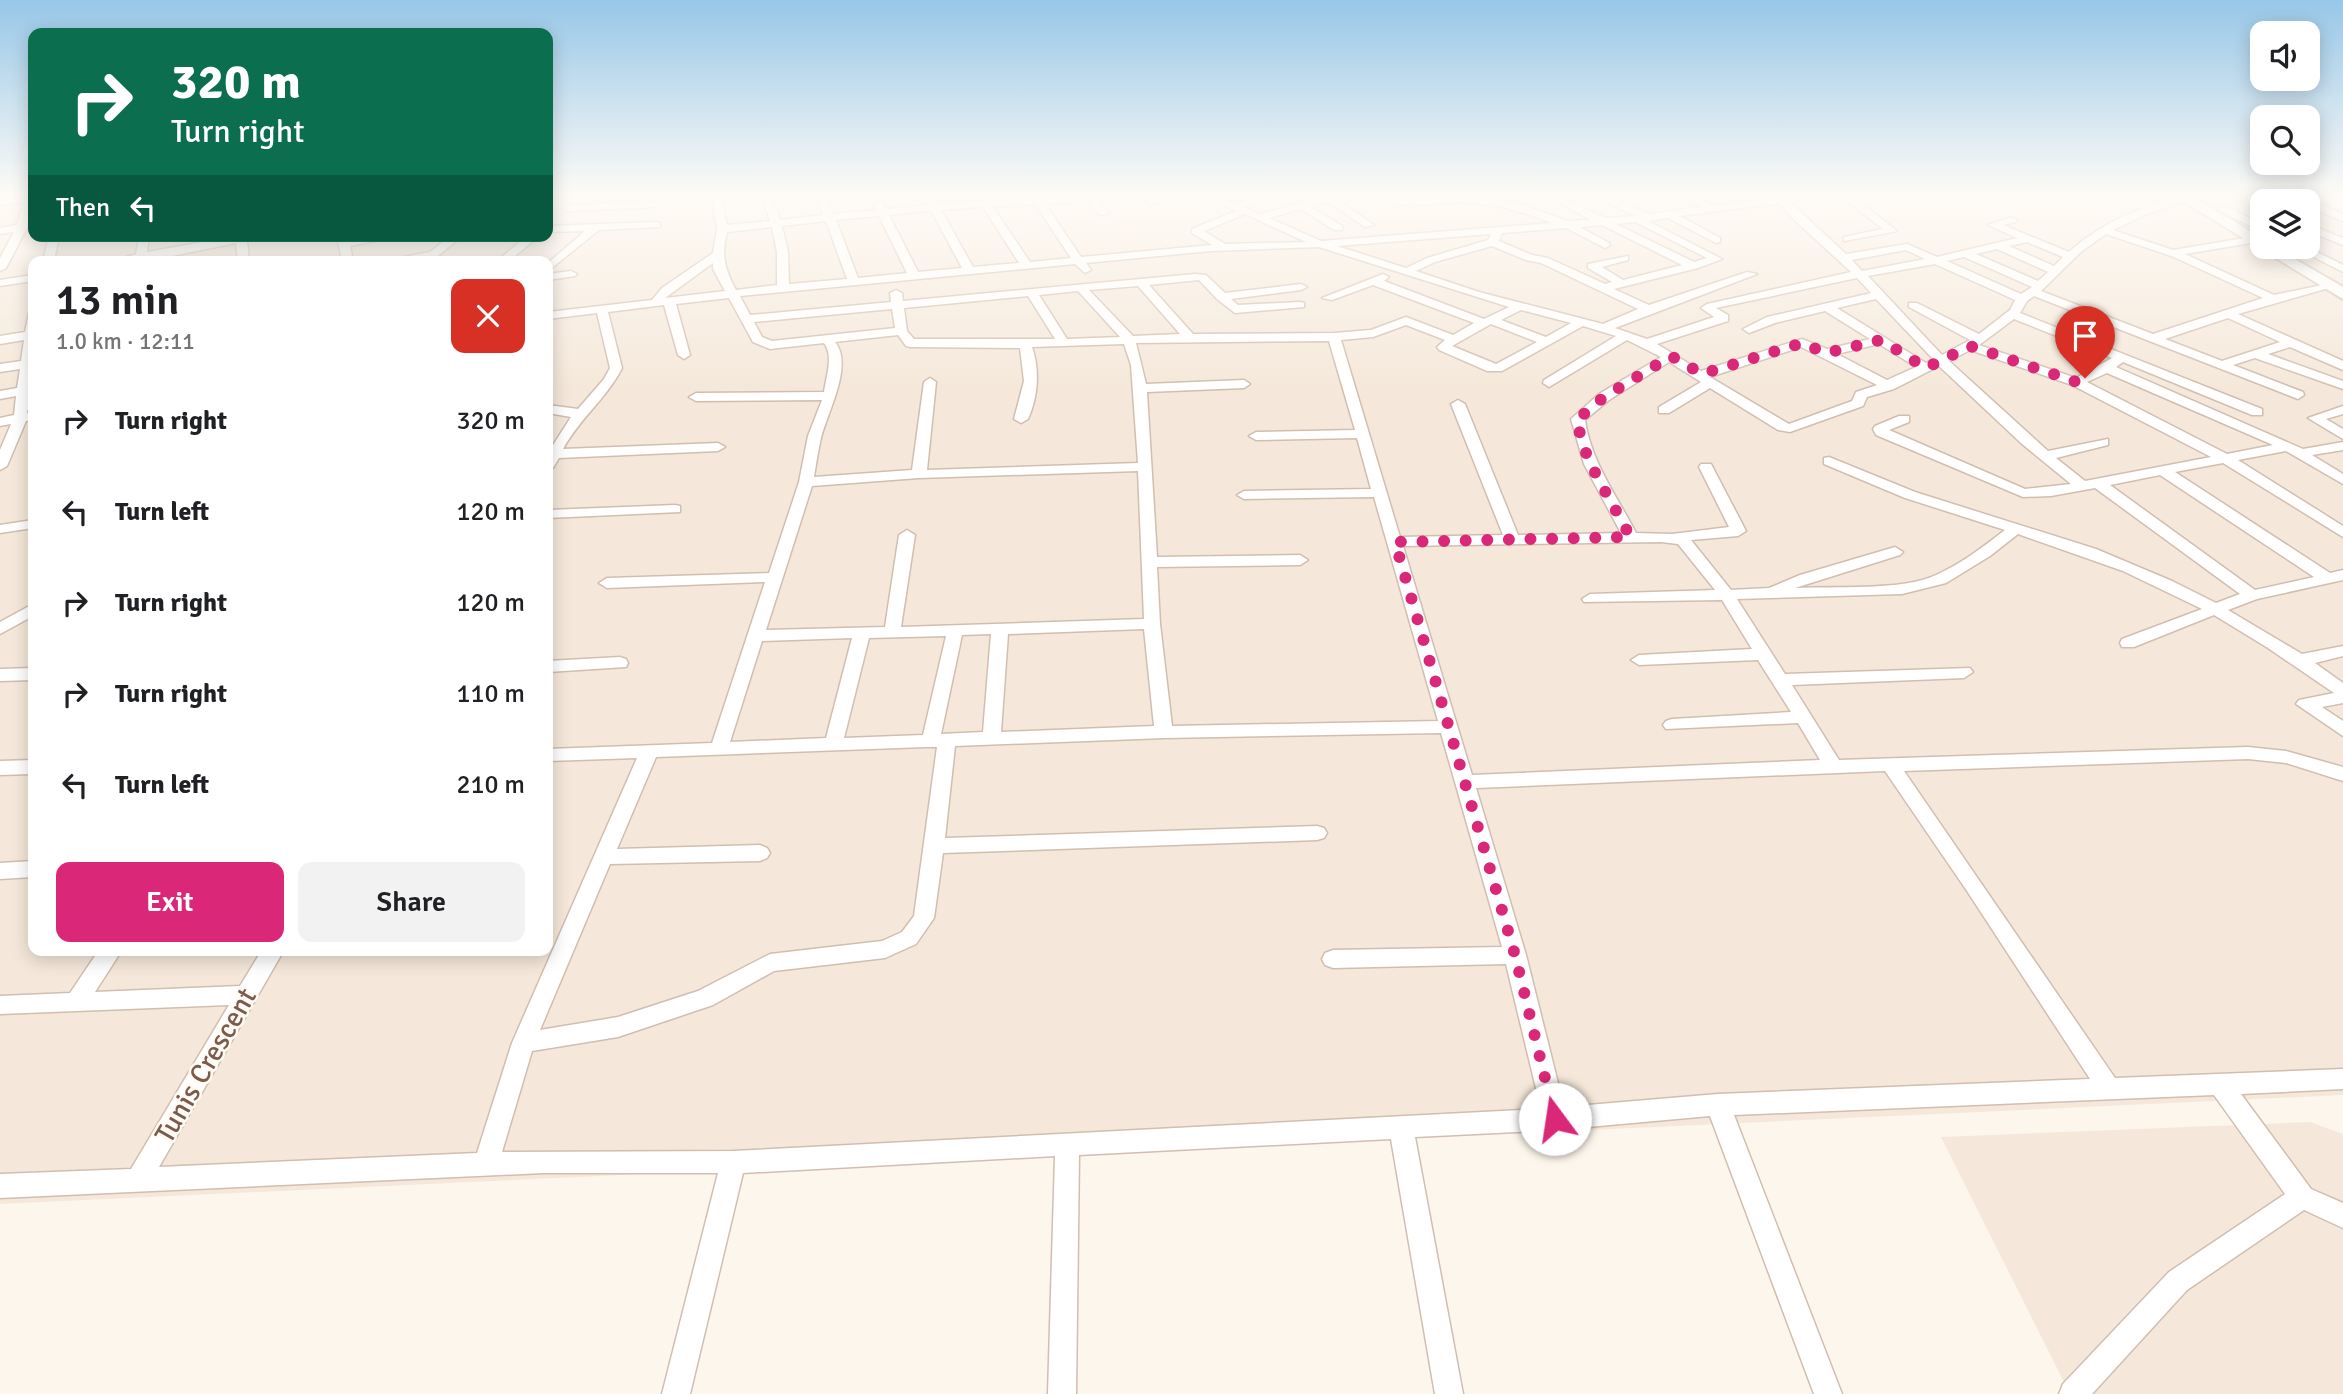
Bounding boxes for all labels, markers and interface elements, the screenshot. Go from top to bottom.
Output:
map controls [2250,21,2320,259]
button: sound [2250,21,2320,91]
text: 320 m [171,52,301,112]
icon: right [56,56,147,147]
button: search [2250,105,2320,175]
text: Turn right [171,112,304,151]
icon: left [124,189,162,227]
button: layers [2250,189,2320,259]
text: Then [56,192,110,224]
text: 13 min [56,275,179,326]
button: close [451,279,525,353]
pin [2055,306,2115,378]
icon: arrive [2066,317,2104,355]
text: 1.0 km · 12:11 [56,327,195,356]
icon: right [56,402,94,440]
text: Turn right [115,405,227,437]
text: 320 m [456,405,525,437]
icon: left [56,493,94,531]
text: Turn left [115,496,209,528]
text: 120 m [456,496,525,528]
icon: right [56,584,94,622]
text: Turn right [115,587,227,619]
text: 120 m [456,587,525,619]
icon: right [56,675,94,713]
text: Turn right [115,678,227,710]
text: 110 m [456,678,525,710]
icon: left [56,766,94,804]
text: Turn left [115,769,209,801]
text: 210 m [456,769,525,801]
button: Exit [56,862,284,942]
button: Share [298,862,525,942]
street label: Tunis Crescent [148,982,264,1149]
position arrow [1518,1082,1592,1156]

